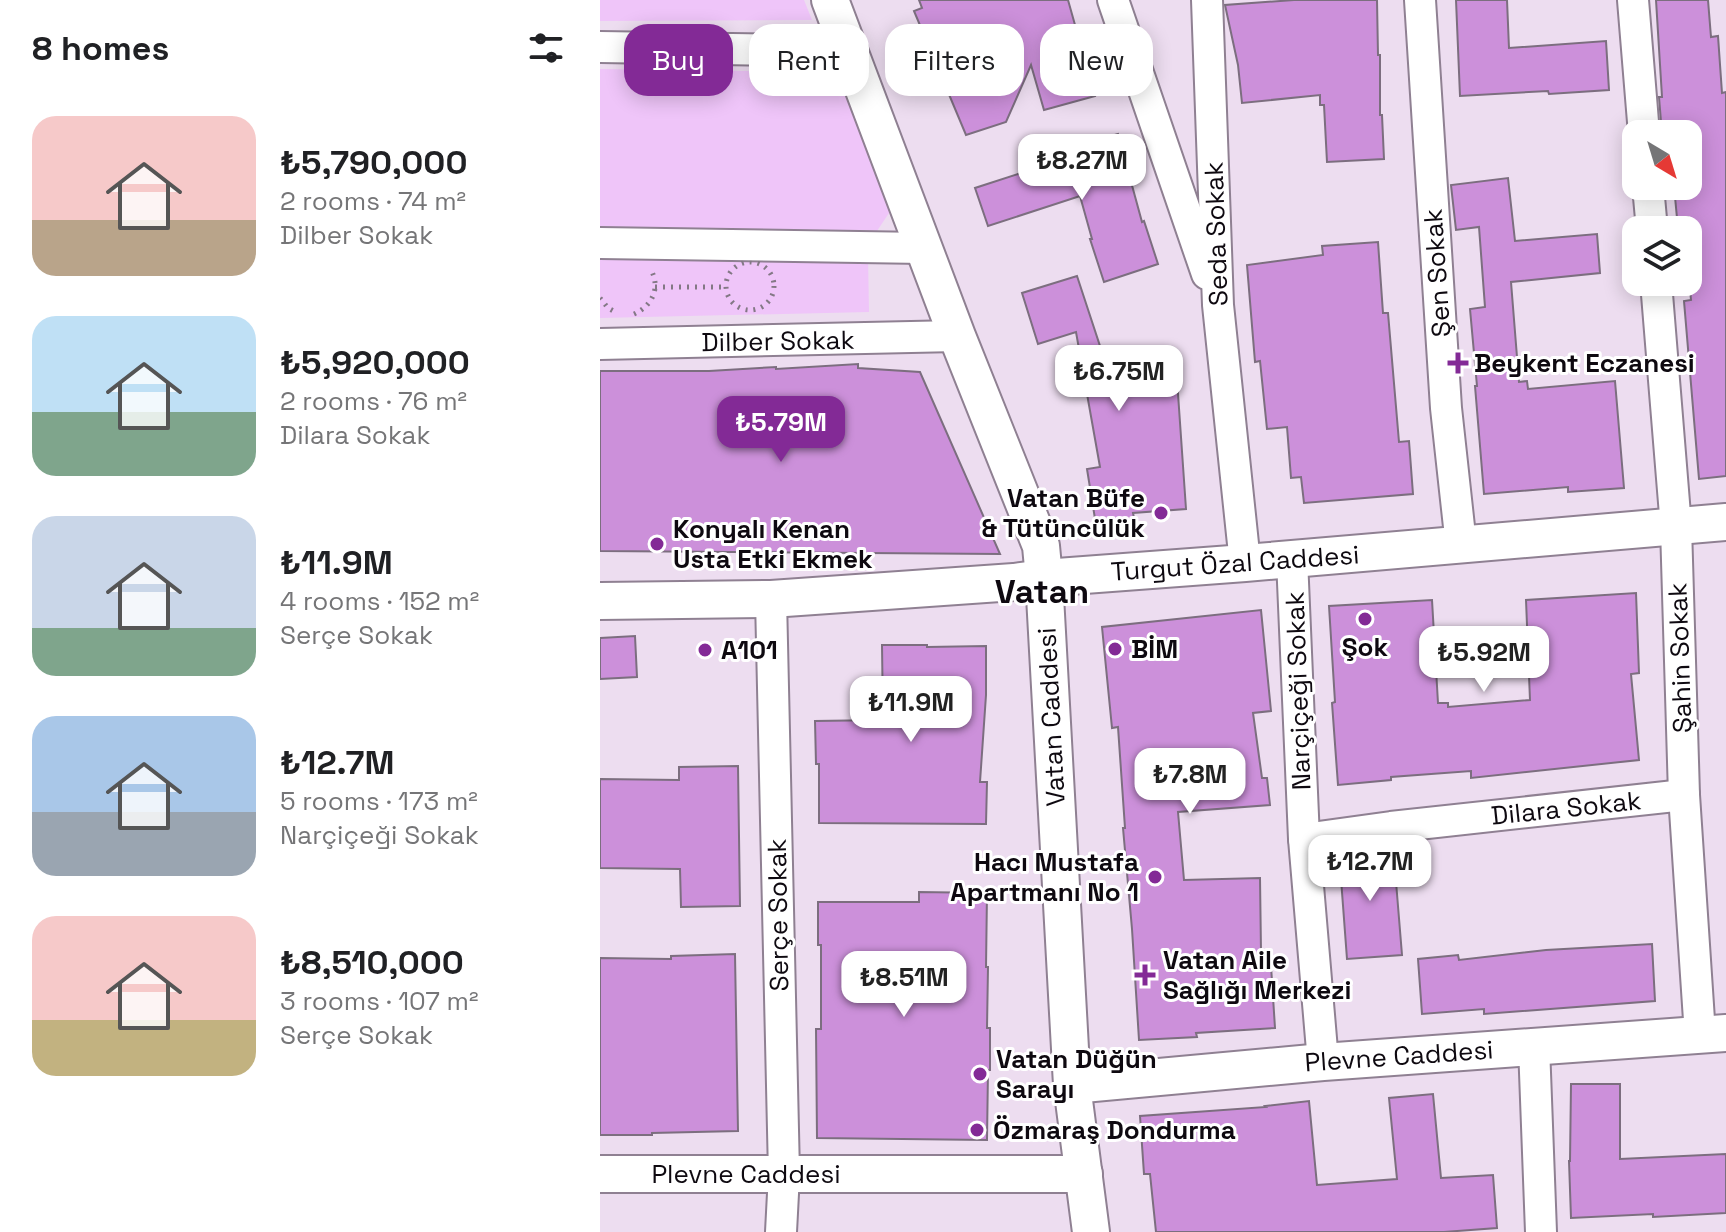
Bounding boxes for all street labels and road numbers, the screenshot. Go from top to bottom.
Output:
street label: Seda Sokak [1196,161,1236,307]
street label: Şen Sokak [1416,208,1458,338]
street label: Dilber Sokak [701,323,855,359]
street label: Turgut Özal Caddesi [1110,537,1360,589]
street label: Şahin Sokak [1660,582,1700,734]
street label: Narçiçeği Sokak [1278,591,1318,791]
street label: Vatan Caddesi [1029,627,1073,807]
street label: Dilara Sokak [1489,783,1643,833]
street label: Serçe Sokak [760,838,796,992]
street label: Plevne Caddesi [1303,1032,1495,1080]
street label: Plevne Caddesi [651,1157,841,1191]

